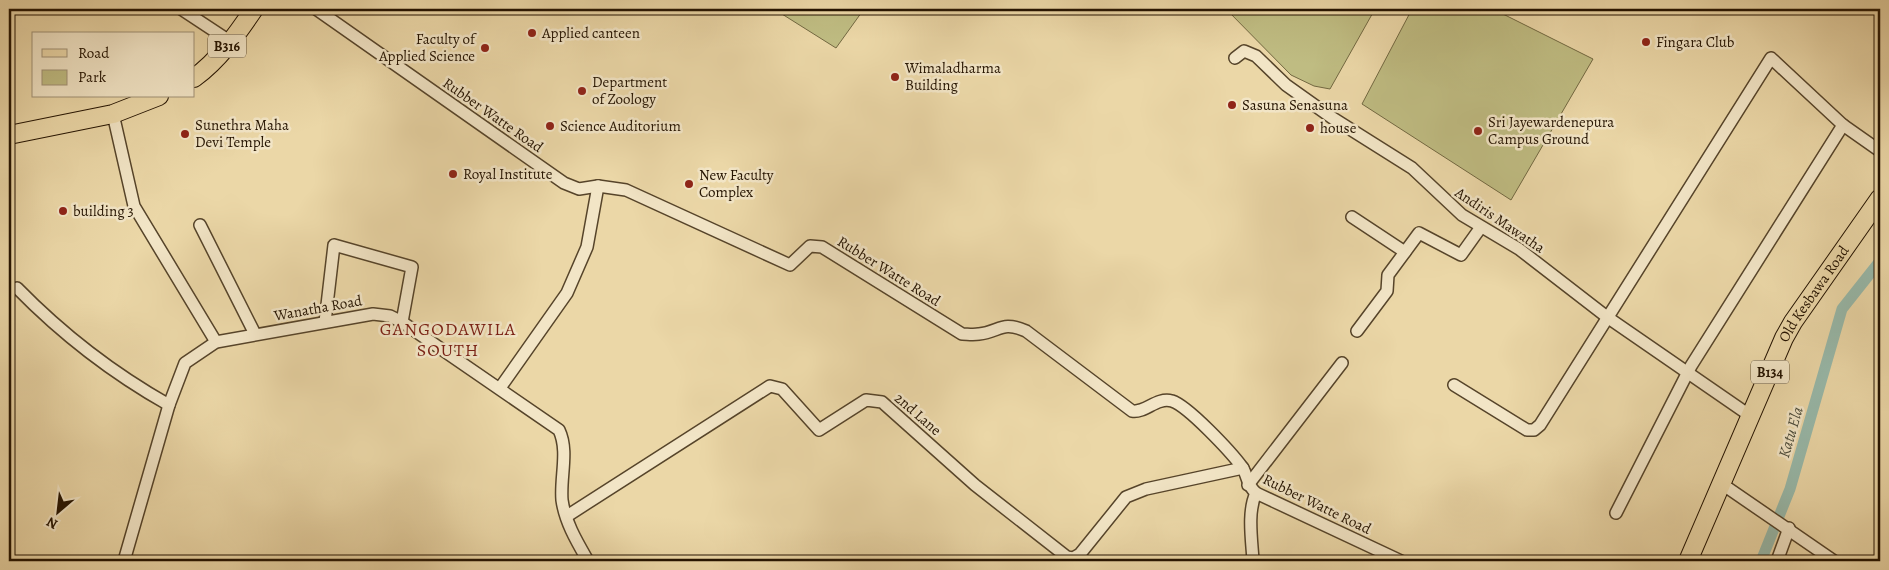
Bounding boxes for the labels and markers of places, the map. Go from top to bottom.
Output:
place label: Applied canteen [541,23,640,43]
marker: Applied canteen [526,27,538,39]
place label: Faculty of Applied Science [378,29,477,66]
place label: Fingara Club [1656,32,1735,52]
marker: Fingara Club [1640,36,1652,48]
marker: Faculty of Applied Science [479,42,491,54]
place label: Wimaladharma Building [904,58,1001,95]
marker: Wimaladharma Building [889,71,901,83]
place label: Department of Zoology [592,72,667,109]
marker: Department of Zoology [576,85,588,97]
place label: Sasuna Senasuna [1242,95,1348,115]
marker: Sasuna Senasuna [1226,99,1238,111]
place label: Sri Jayewardenepura Campus Ground [1488,112,1614,149]
place label: Sunethra Maha Devi Temple [195,115,289,152]
place label: Science Auditorium [560,116,681,136]
place label: house [1320,118,1357,138]
marker: Science Auditorium [544,120,556,132]
marker: house [1304,122,1316,134]
marker: Sri Jayewardenepura Campus Ground [1472,125,1484,137]
marker: Sunethra Maha Devi Temple [179,128,191,140]
place label: Royal Institute [463,164,553,184]
place label: New Faculty Complex [699,165,774,202]
marker: Royal Institute [447,168,459,180]
marker: New Faculty Complex [683,178,695,190]
place label: building 3 [73,201,134,221]
marker: building 3 [57,205,69,217]

